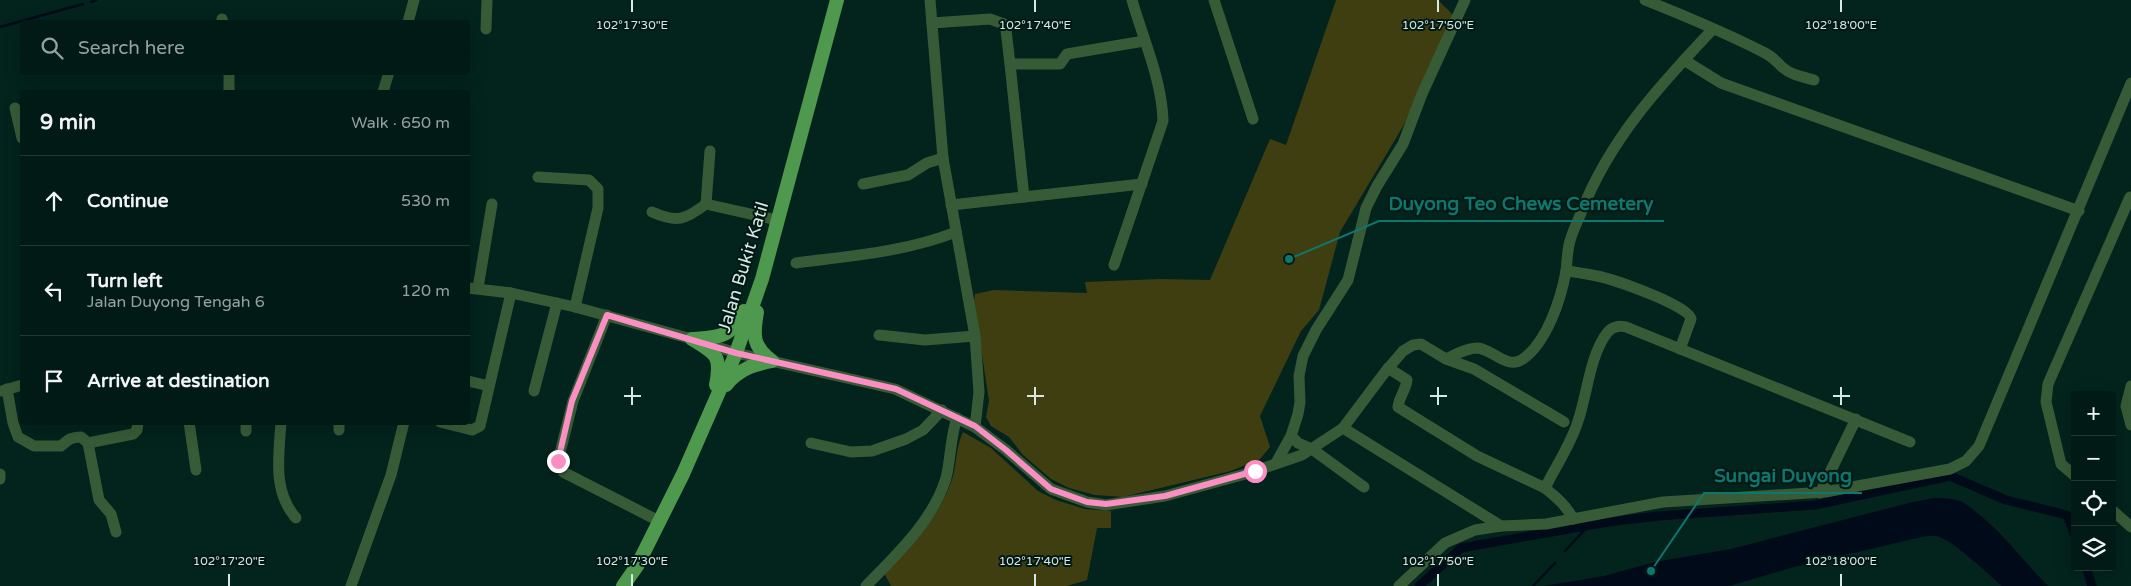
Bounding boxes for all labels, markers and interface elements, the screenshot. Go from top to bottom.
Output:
text: 102°17'30"E [596,18,669,32]
text: 102°17'40"E [999,18,1072,32]
text: 102°17'50"E [1402,18,1475,32]
text: 102°18'00"E [1805,18,1878,32]
search box [20,20,470,75]
icon: search [38,34,66,62]
text: Search here [78,37,185,59]
text: 9 min [40,110,96,135]
text: Walk · 650 m [351,113,450,133]
icon: ahead [40,187,68,215]
callout: Duyong Teo Chews Cemetery [1379,187,1664,221]
text: Continue [87,190,169,212]
text: 530 m [401,191,450,211]
text: Duyong Teo Chews Cemetery [1388,193,1654,216]
street label: Jalan Bukit Katil [713,199,773,335]
text: Turn left [87,270,163,292]
icon: left [40,277,68,305]
text: 120 m [401,281,450,301]
text: Jalan Duyong Tengah 6 [87,292,265,312]
icon: arrive [40,367,68,395]
text: Arrive at destination [87,370,270,392]
map controls [2071,391,2116,571]
button: + [2071,391,2116,436]
button: − [2071,436,2116,481]
route end [547,450,570,473]
callout: Sungai Duyong [1704,459,1862,493]
route start [1244,460,1267,483]
text: Sungai Duyong [1714,465,1852,488]
button: locate [2071,481,2116,526]
button: layers [2071,526,2116,571]
text: 102°17'20"E [193,554,266,568]
text: 102°17'30"E [596,554,669,568]
text: 102°17'40"E [999,554,1072,568]
text: 102°17'50"E [1402,554,1475,568]
text: 102°18'00"E [1805,554,1878,568]

